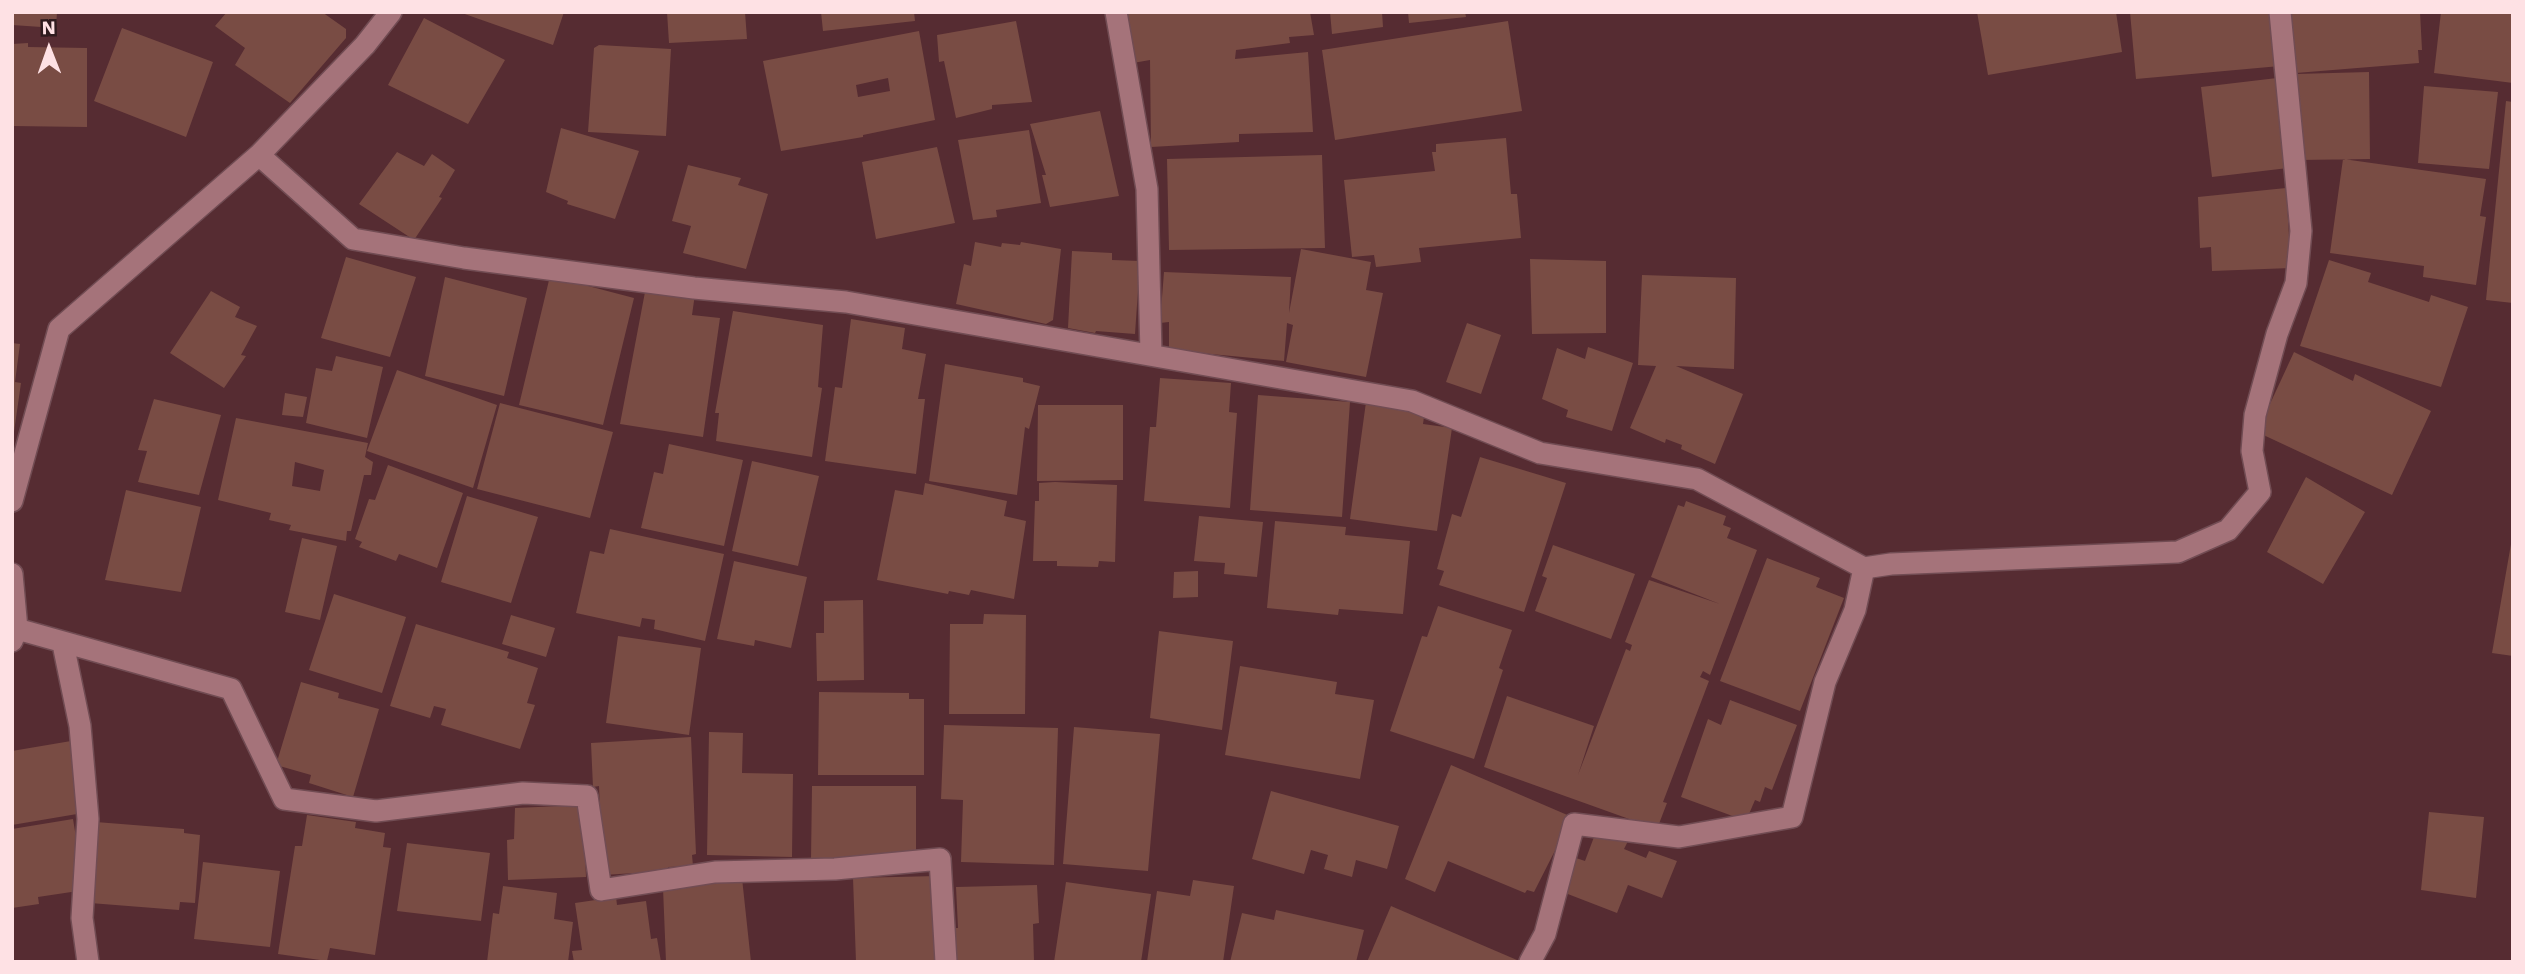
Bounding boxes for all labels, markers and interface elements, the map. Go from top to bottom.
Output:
north arrow [14,14,84,84]
text: N [41,16,56,39]

